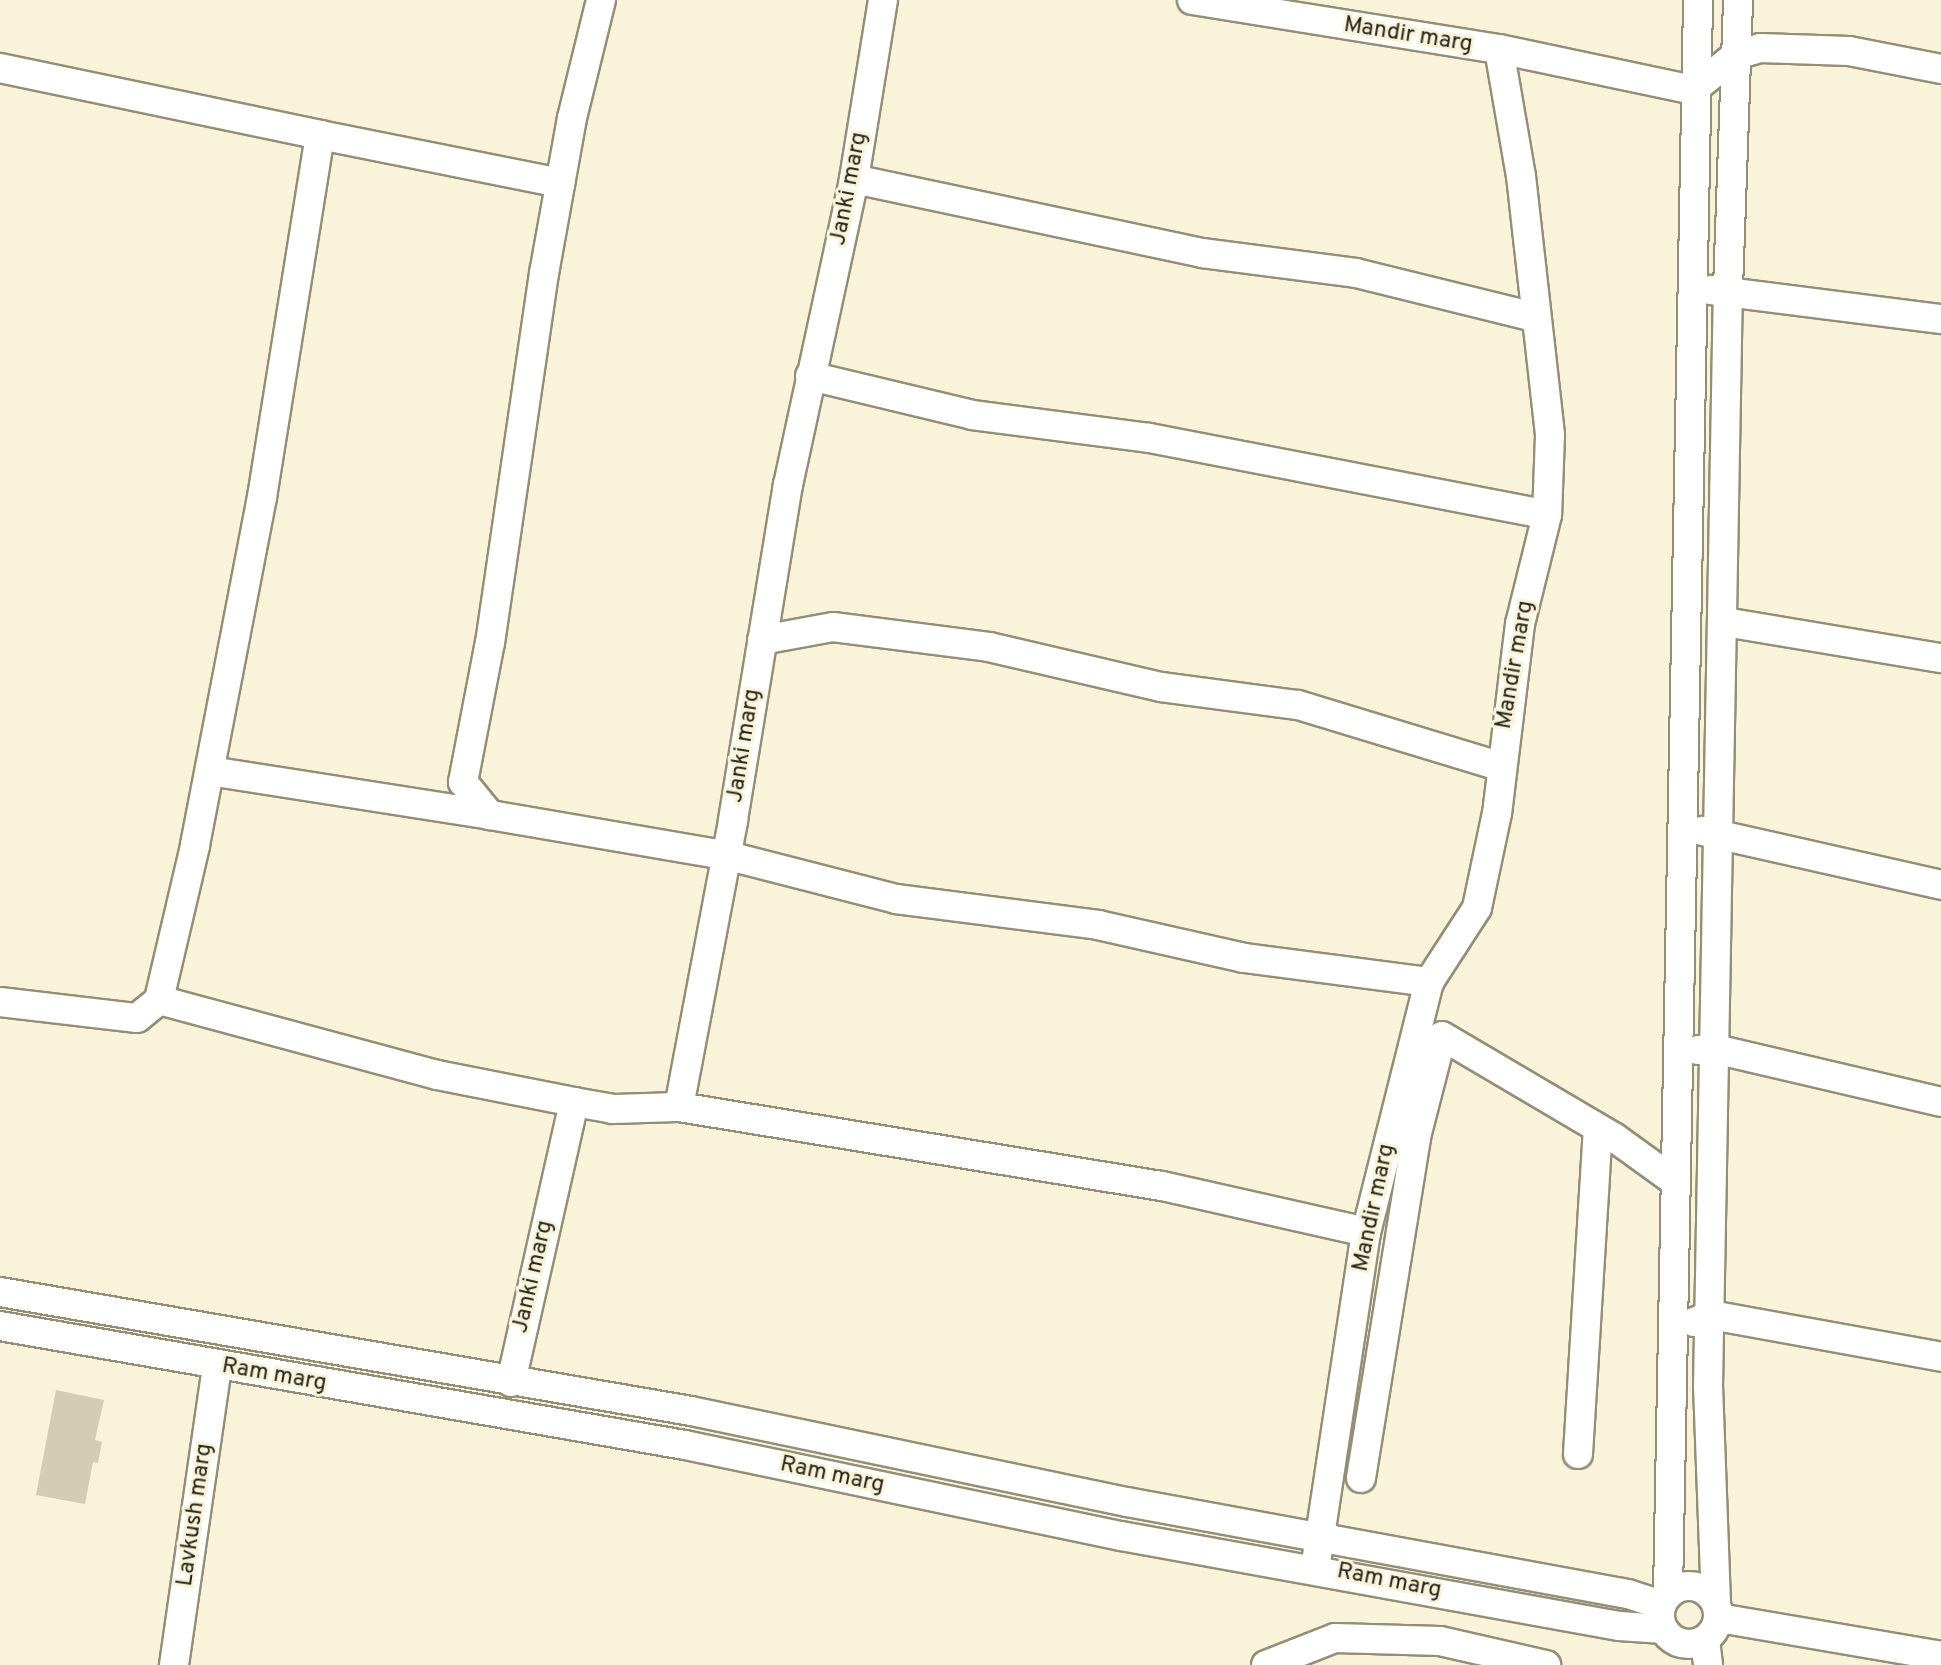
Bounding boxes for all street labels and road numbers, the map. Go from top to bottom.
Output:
street label: Mandir marg [1342,12,1474,60]
street label: Janki marg [826,130,874,248]
street label: Mandir marg [1491,599,1541,731]
street label: Janki marg [722,687,768,805]
street label: Mandir marg [1348,1142,1402,1274]
street label: Janki marg [508,1218,560,1336]
street label: Ram marg [220,1353,328,1399]
street label: Lavkush marg [172,1442,220,1588]
street label: Ram marg [777,1452,887,1500]
street label: Ram marg [1335,1558,1443,1606]

